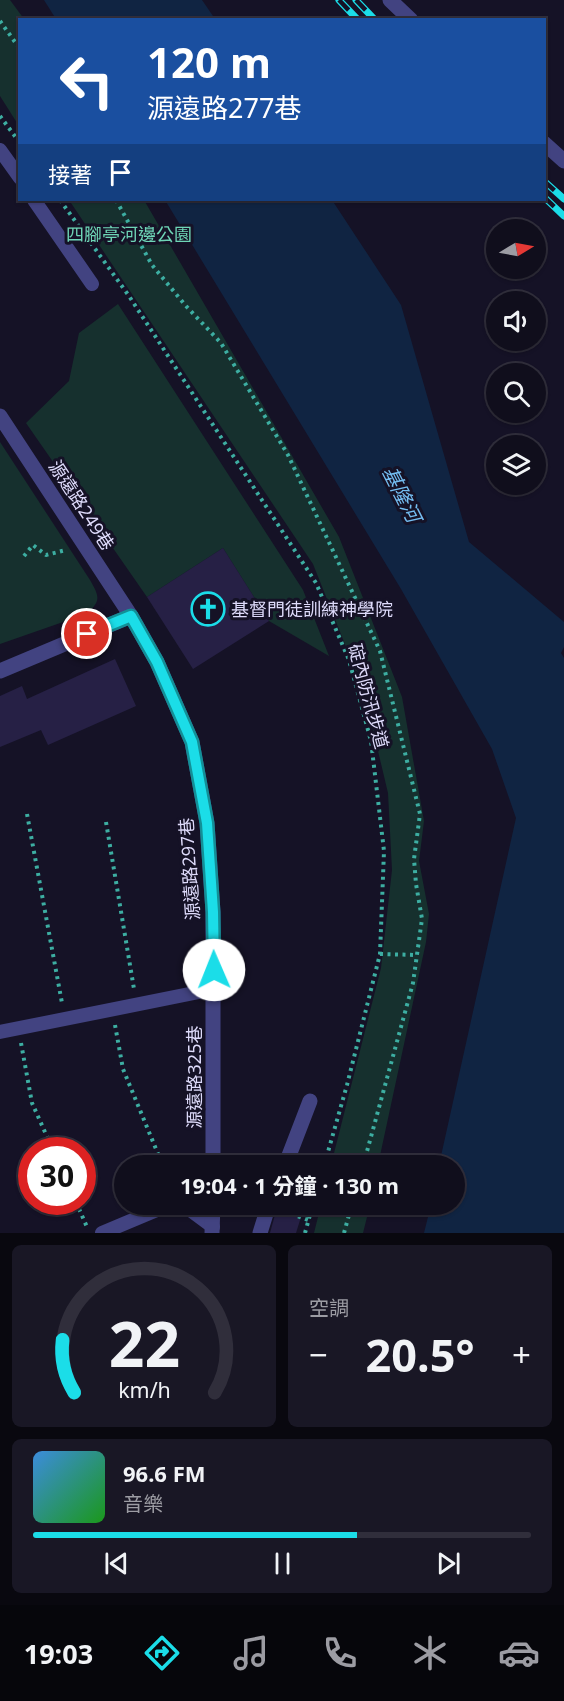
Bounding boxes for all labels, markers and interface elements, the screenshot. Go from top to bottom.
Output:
text: 120 m [147,33,271,90]
icon: left [48,42,126,120]
text: 源遠路277巷 [147,89,301,126]
icon: arrive [104,156,137,189]
text: 接著 [48,159,92,189]
north arrow [486,219,546,279]
map controls [486,219,546,495]
park label: 四腳亭河邊公園 [66,222,192,246]
button: sound [486,291,546,351]
button: search [486,363,546,423]
button: layers [486,435,546,495]
street label: 源遠路249巷 [44,455,120,555]
water label: 基隆河 [376,461,429,530]
church icon: 基督門徒訓練神學院 [190,591,226,627]
place label: 基督門徒訓練神學院 [231,597,393,621]
pin [61,608,112,659]
icon: arrive [70,617,103,650]
street label: 碇內防汛步道 [343,641,395,751]
street label: 源遠路297巷 [173,817,205,921]
position arrow [182,938,246,1002]
street label: 源遠路325巷 [182,1026,206,1128]
speed limit sign: 30 [18,1137,96,1215]
text: 19:04 · 1 分鐘 · 130 m [180,1170,399,1200]
text: 空調 [309,1294,349,1321]
text: 22 [108,1300,180,1385]
text: 20.5° [366,1324,474,1385]
text: − [309,1332,328,1377]
text: + [512,1332,531,1377]
text: km/h [118,1375,170,1404]
text: 96.6 FM [123,1458,205,1488]
text: 音樂 [123,1490,163,1517]
icon: previous [100,1547,133,1580]
icon: pause [266,1547,299,1580]
icon: next [432,1547,465,1580]
icon: directions [141,1632,183,1674]
icon: music [230,1632,272,1674]
icon: phone [319,1632,361,1674]
icon: climate [409,1632,451,1674]
icon: car [498,1632,540,1674]
text: 19:03 [24,1635,93,1672]

